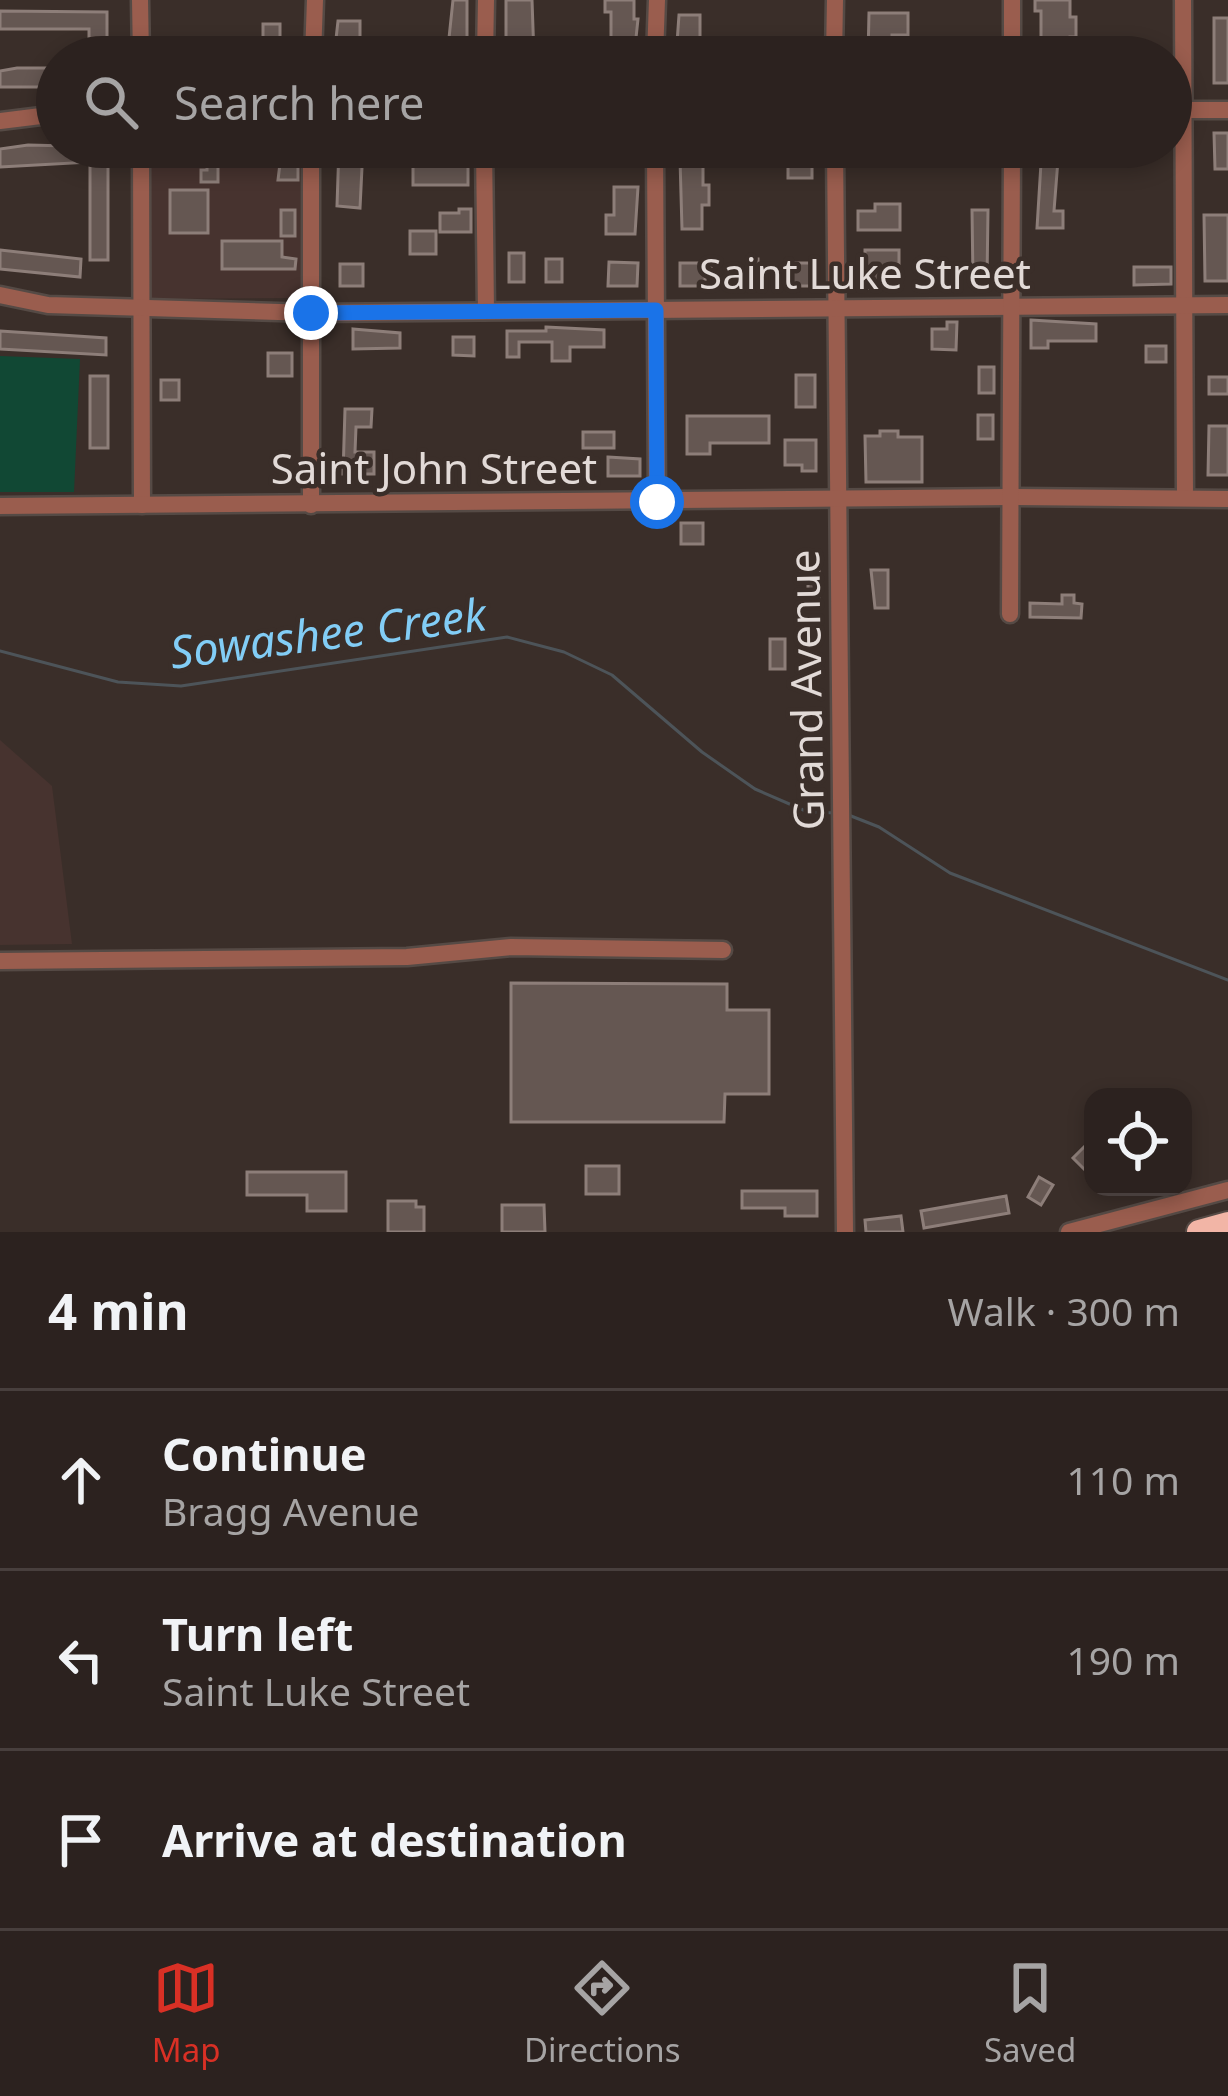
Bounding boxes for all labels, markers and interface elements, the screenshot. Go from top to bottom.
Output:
search box [36,36,1192,168]
icon: search [78,69,144,135]
text: Search here [174,72,424,133]
street label: Saint Luke Street [699,244,1031,301]
route end [284,286,338,340]
street label: Saint John Street [271,439,597,496]
route start [630,475,684,529]
street label: Grand Avenue [774,549,836,831]
water label: Sowashee Creek [166,582,491,682]
map controls [1084,1088,1192,1196]
button: locate [1084,1088,1192,1196]
text: 4 min [48,1275,189,1345]
text: Walk · 300 m [947,1284,1180,1337]
text: Continue [162,1423,367,1484]
icon: ahead [48,1447,114,1513]
text: 110 m [1066,1453,1180,1506]
text: Bragg Avenue [162,1484,420,1537]
text: Turn left [162,1603,353,1664]
icon: left [48,1627,114,1693]
text: 190 m [1066,1633,1180,1686]
text: Saint Luke Street [162,1664,470,1717]
icon: arrive [48,1807,114,1873]
text: Arrive at destination [162,1809,627,1870]
tab: Map [152,1955,220,2072]
tab: Directions [524,1955,681,2072]
tab: Saved [984,1955,1076,2072]

